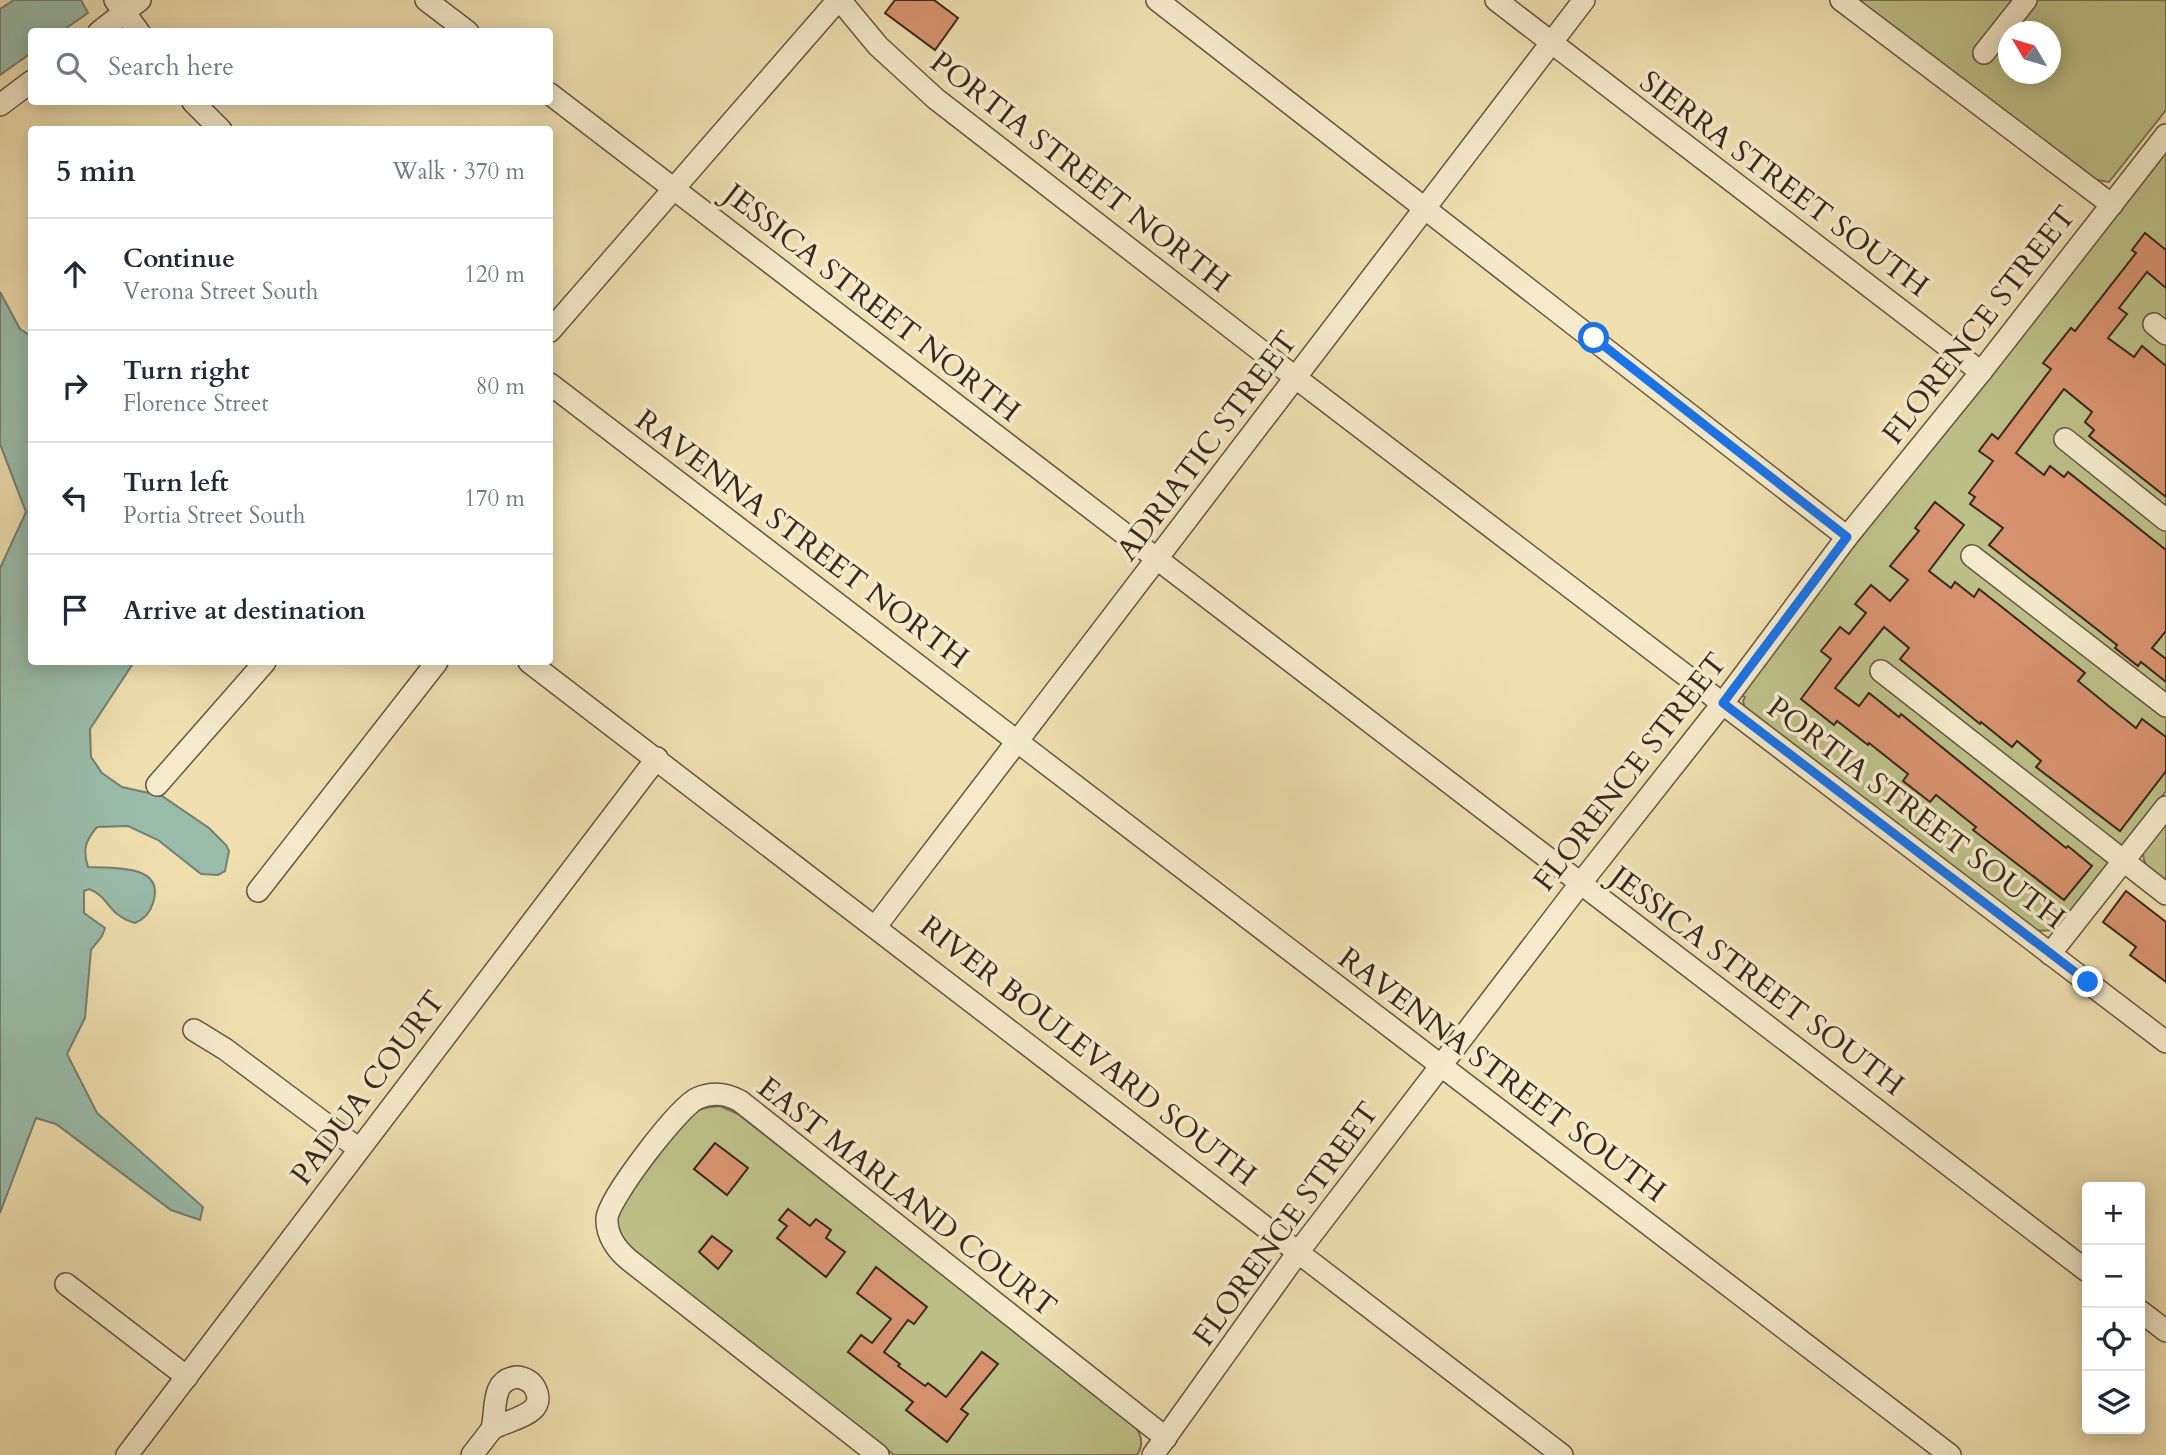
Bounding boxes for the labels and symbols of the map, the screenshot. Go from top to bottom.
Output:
north arrow [1998,21,2061,84]
street label: PORTIA STREET NORTH [921,42,1239,302]
street label: SIERRA STREET SOUTH [1631,62,1937,306]
street label: JESSICA STREET NORTH [712,172,1029,432]
street label: FLORENCE STREET [1873,197,2085,453]
route start [1578,322,1609,353]
street label: ADRIATIC STREET [1107,323,1307,569]
street label: RAVENNA STREET NORTH [627,400,977,678]
street label: FLORENCE STREET [1524,644,1736,900]
street label: PORTIA STREET SOUTH [1758,687,2074,939]
street label: JESSICA STREET SOUTH [1598,854,1913,1105]
street label: RIVER BOULEVARD SOUTH [911,906,1265,1196]
street label: RAVENNA STREET SOUTH [1330,938,1674,1212]
route end [2072,966,2103,997]
street label: PADUA COURT [281,982,455,1194]
street label: EAST MARLAND COURT [749,1067,1065,1327]
street label: FLORENCE STREET [1183,1094,1389,1354]

